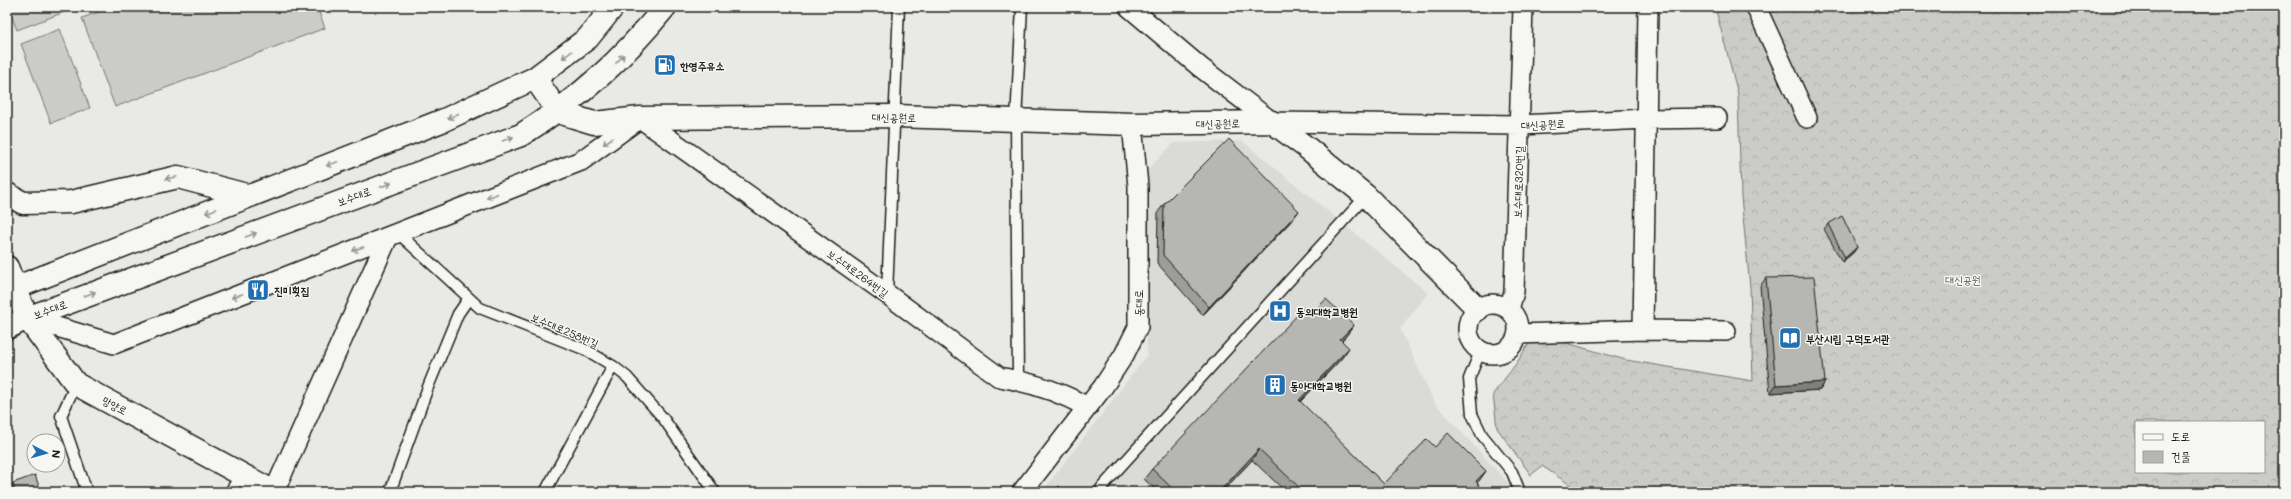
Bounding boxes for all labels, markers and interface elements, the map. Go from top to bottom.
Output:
one-way arrow [561,50,572,59]
fuel station icon: 한영주유소 [652,52,678,78]
one-way arrow [615,54,625,64]
place label: 한영주유소 [680,58,724,73]
street label: 대신공원로 [872,109,916,125]
one-way arrow [447,113,459,120]
street label: 대신공원로 [1196,115,1240,131]
street label: 대신공원로 [1521,115,1566,133]
one-way arrow [502,135,514,143]
one-way arrow [603,137,614,145]
street label: 보수대로320번길 [1509,145,1527,218]
one-way arrow [327,160,339,168]
one-way arrow [165,175,178,183]
one-way arrow [380,180,392,188]
street label: 보수대로 [335,183,373,209]
one-way arrow [486,193,498,201]
one-way arrow [205,207,217,215]
one-way arrow [245,230,257,238]
one-way arrow [352,245,364,253]
street label: 보수대로264번길 [824,246,892,300]
park label: 대신공원 [1945,272,1981,287]
restaurant icon: 진미횟집 [245,277,271,303]
place label: 진미횟집 [274,283,310,298]
one-way arrow [83,290,95,298]
street label: 동대로 [1131,290,1146,316]
one-way arrow [231,293,243,301]
street label: 보수대로 [31,296,69,322]
hospital icon: 동의대학교병원 [1267,298,1293,324]
place label: 동의대학교병원 [1296,304,1358,319]
street label: 보수대로258번길 [529,309,601,351]
library icon: 부산시립 구덕도서관 [1777,325,1803,351]
place label: 부산시립 구덕도서관 [1806,331,1890,346]
building icon: 동아대학교병원 [1262,372,1288,398]
place label: 동아대학교병원 [1290,378,1352,393]
street label: 망양로 [100,392,130,418]
legend [2135,421,2265,473]
text: 도로 [2171,428,2190,444]
north arrow [26,433,66,473]
text: 건물 [2171,448,2191,464]
text: N [49,449,64,459]

